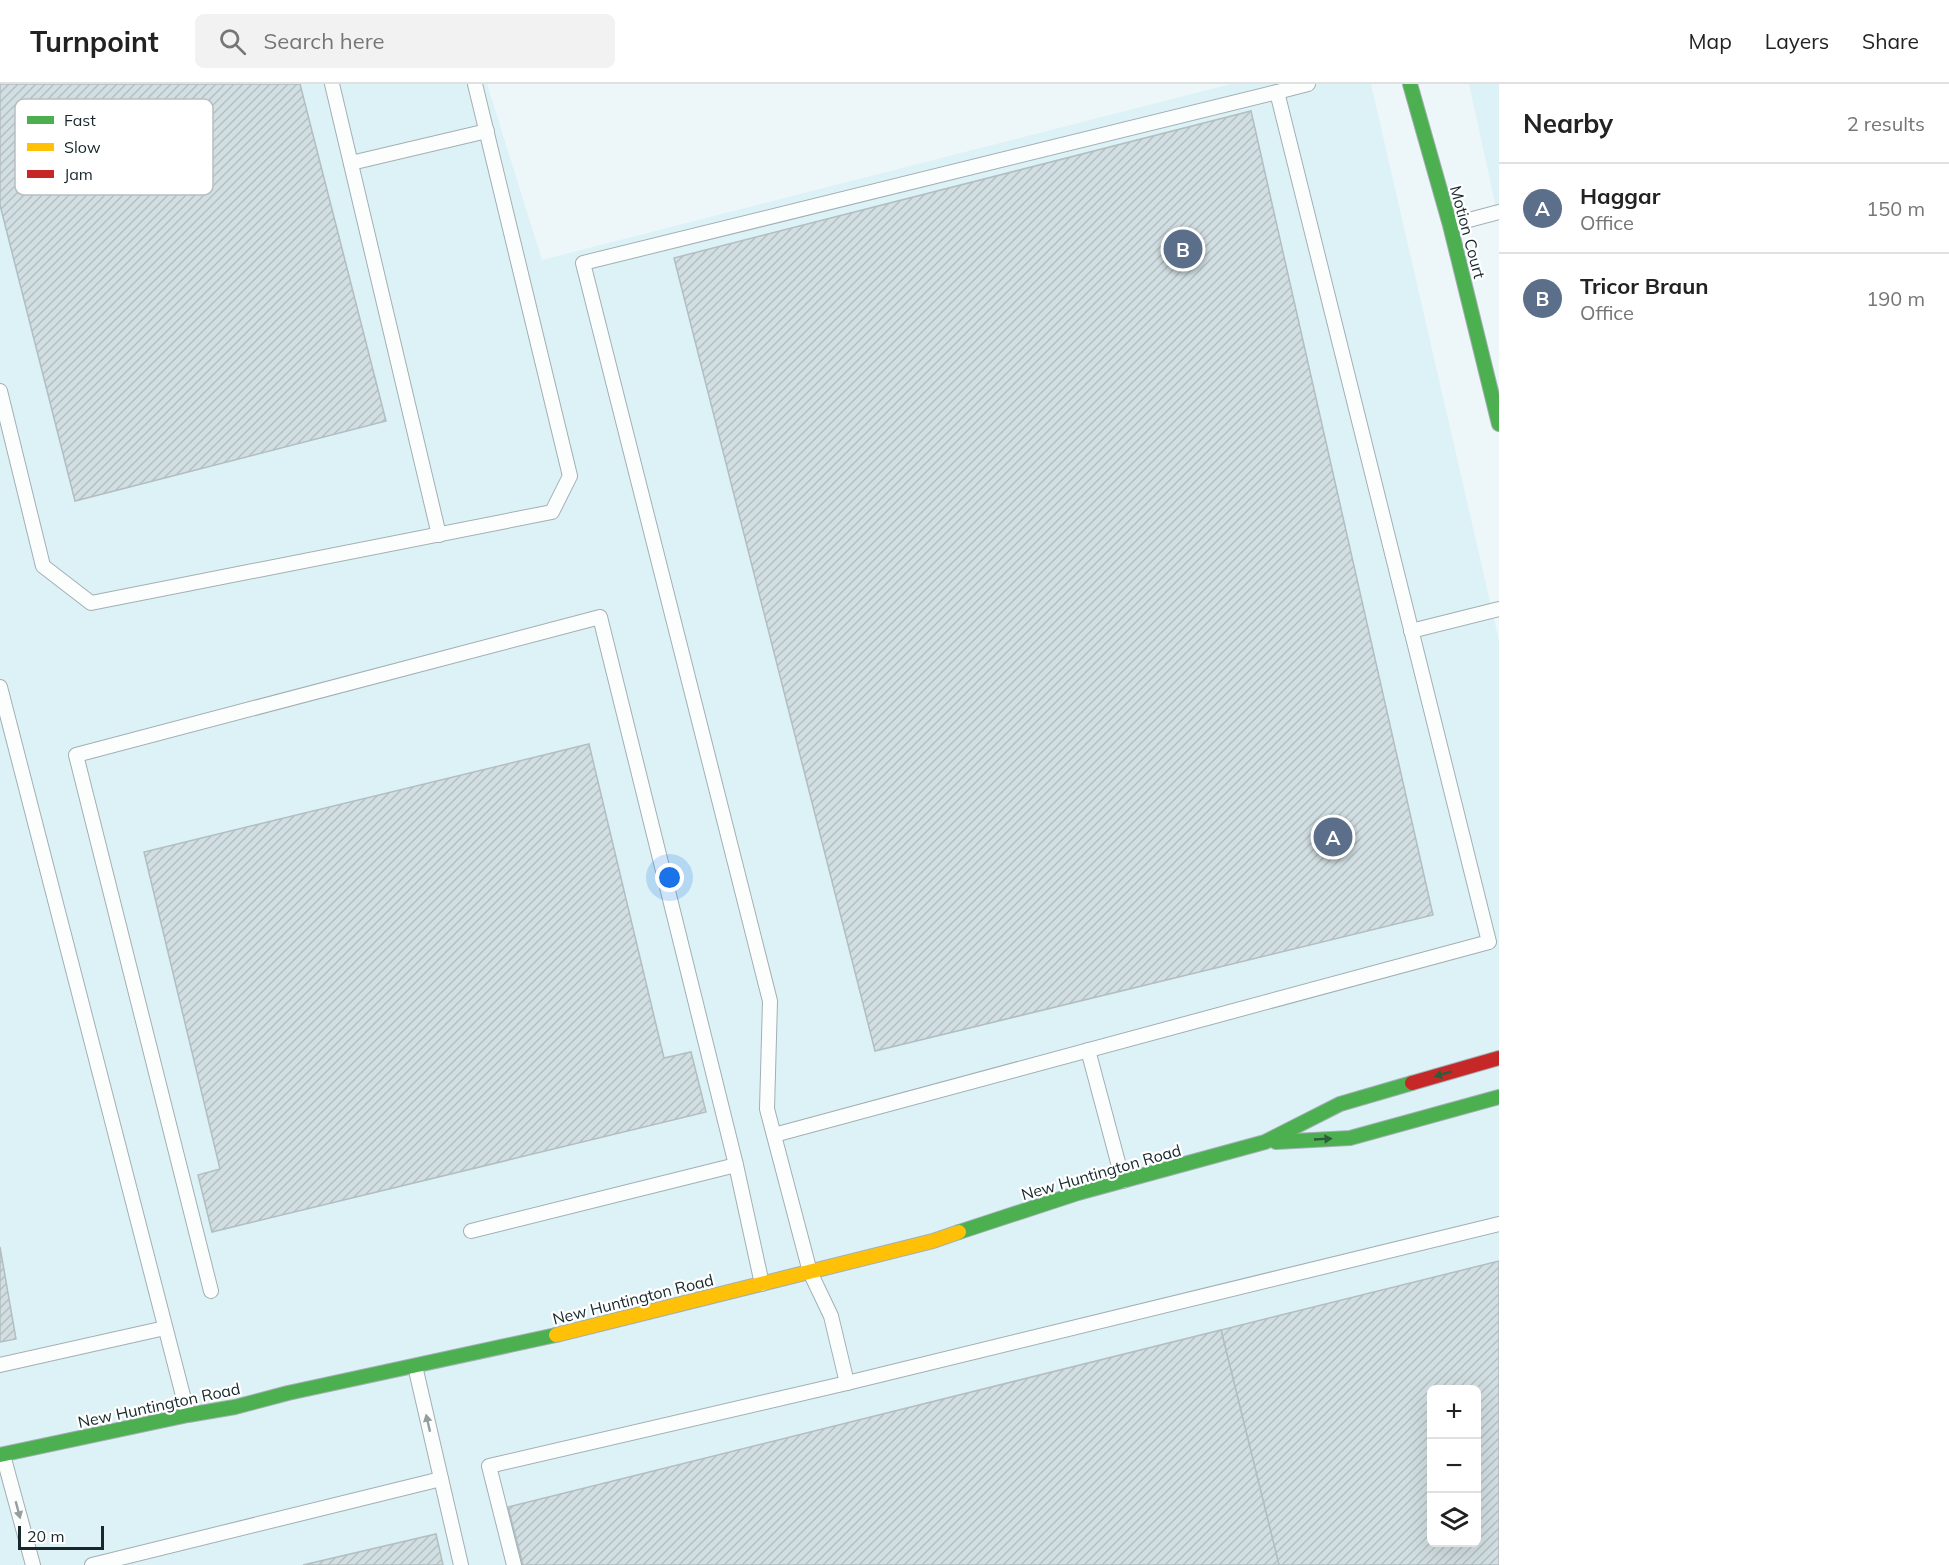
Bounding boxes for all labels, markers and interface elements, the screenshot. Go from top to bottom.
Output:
search box [195,14,615,68]
text: Turnpoint [30,24,159,59]
icon: search [216,25,249,58]
text: Search here [264,27,384,55]
text: Map [1689,28,1732,54]
text: Layers [1765,28,1829,54]
text: Share [1862,28,1919,54]
legend [15,99,213,195]
text: Nearby [1523,107,1613,140]
text: Fast [64,110,96,130]
text: 2 results [1847,111,1925,136]
text: Slow [64,137,101,157]
text: Jam [64,164,93,184]
text: Haggar [1580,182,1660,210]
street label: Motion Court [1446,183,1490,281]
text: A [1535,196,1550,221]
text: 150 m [1866,196,1925,221]
text: Office [1580,210,1634,235]
pin: B [1164,226,1202,272]
text: Tricor Braun [1580,272,1709,300]
text: B [1536,286,1549,311]
text: 190 m [1866,286,1925,311]
text: Office [1580,300,1634,325]
pin: A [1314,814,1352,860]
your location [655,863,684,892]
one-way arrow [1434,1070,1452,1079]
one-way arrow [1314,1135,1333,1144]
street label: New Huntington Road [1019,1140,1183,1204]
street label: New Huntington Road [550,1269,716,1329]
street label: New Huntington Road [76,1378,242,1432]
map controls [1427,1385,1481,1547]
button: + [1427,1385,1481,1439]
one-way arrow [423,1413,432,1432]
button: − [1427,1439,1481,1493]
button: layers [1427,1493,1481,1547]
one-way arrow [14,1501,23,1519]
scale bar [18,1523,104,1550]
text: 20 m [27,1526,64,1546]

